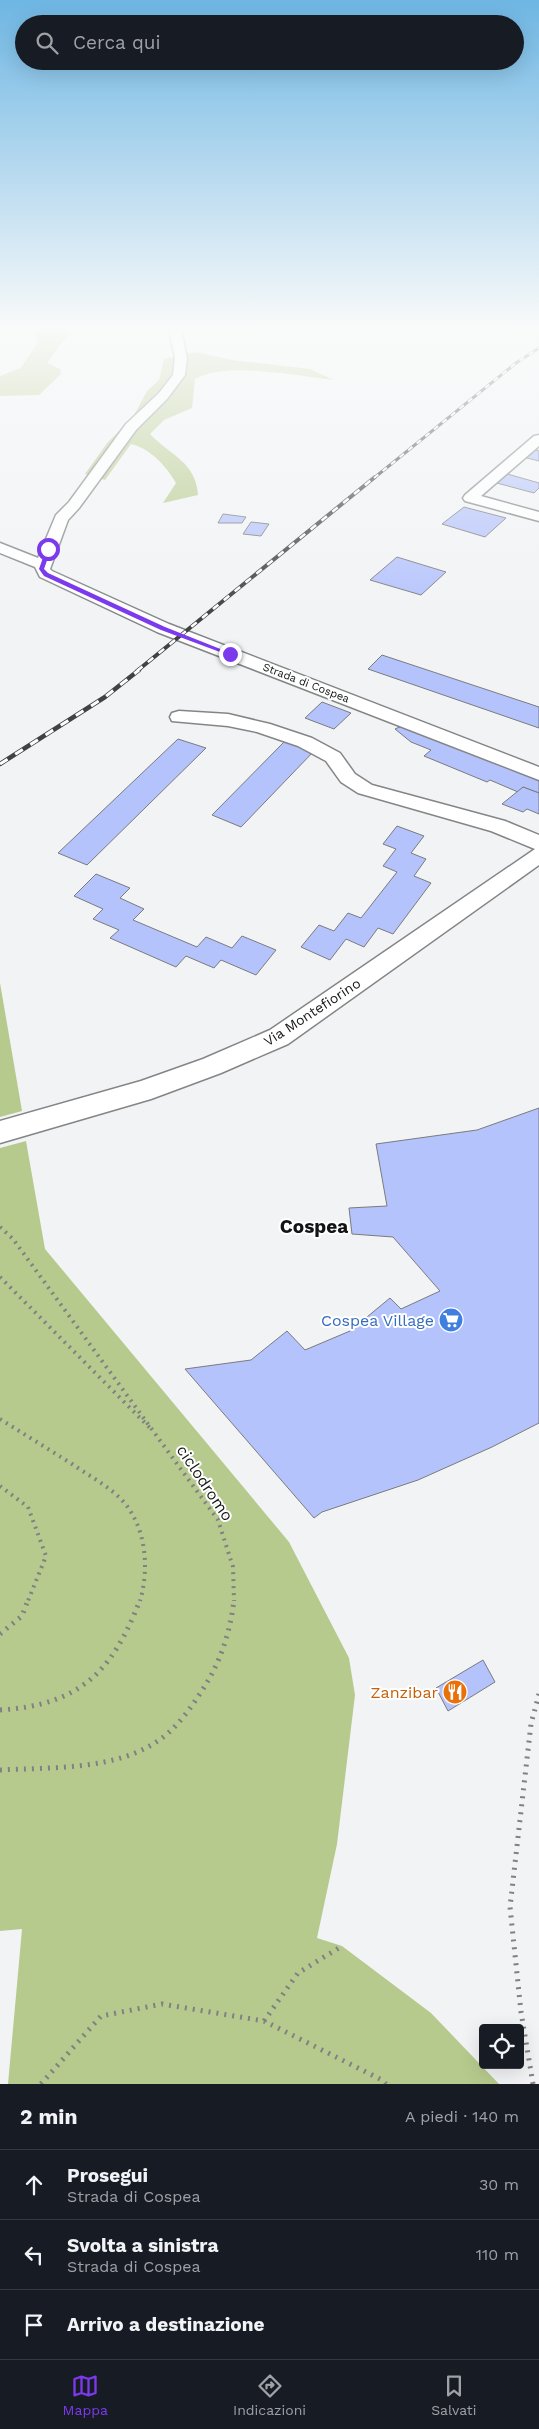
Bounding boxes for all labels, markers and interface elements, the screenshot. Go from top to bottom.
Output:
search box [15,15,524,70]
icon: search [33,29,61,57]
text: Cerca qui [73,31,161,54]
route start [37,538,60,561]
route end [219,643,242,666]
street label: Strada di Cospea [261,660,351,706]
street label: Via Montefiorino [261,975,363,1049]
district label: Cospea [280,1215,348,1238]
supermarket icon: Cospea Village [438,1307,464,1333]
place label: Cospea Village [321,1311,434,1330]
street label: ciclodromo [173,1441,237,1525]
restaurant icon: Zanzibar [442,1679,468,1705]
place label: Zanzibar [371,1683,438,1702]
map controls [479,2024,524,2069]
button: locate [479,2024,524,2069]
text: 2 min [20,2104,77,2129]
text: A piedi · 140 m [405,2107,519,2126]
text: Prosegui [67,2164,148,2187]
icon: ahead [20,2171,48,2199]
text: 30 m [479,2175,519,2194]
text: Strada di Cospea [67,2187,201,2206]
text: Svolta a sinistra [67,2234,218,2257]
icon: left [20,2241,48,2269]
text: 110 m [476,2245,519,2264]
text: Strada di Cospea [67,2257,201,2276]
icon: arrive [20,2311,48,2339]
text: Arrivo a destinazione [67,2313,264,2336]
tab: Mappa [63,2372,108,2418]
tab: Indicazioni [233,2372,306,2418]
tab: Salvati [431,2372,476,2418]

